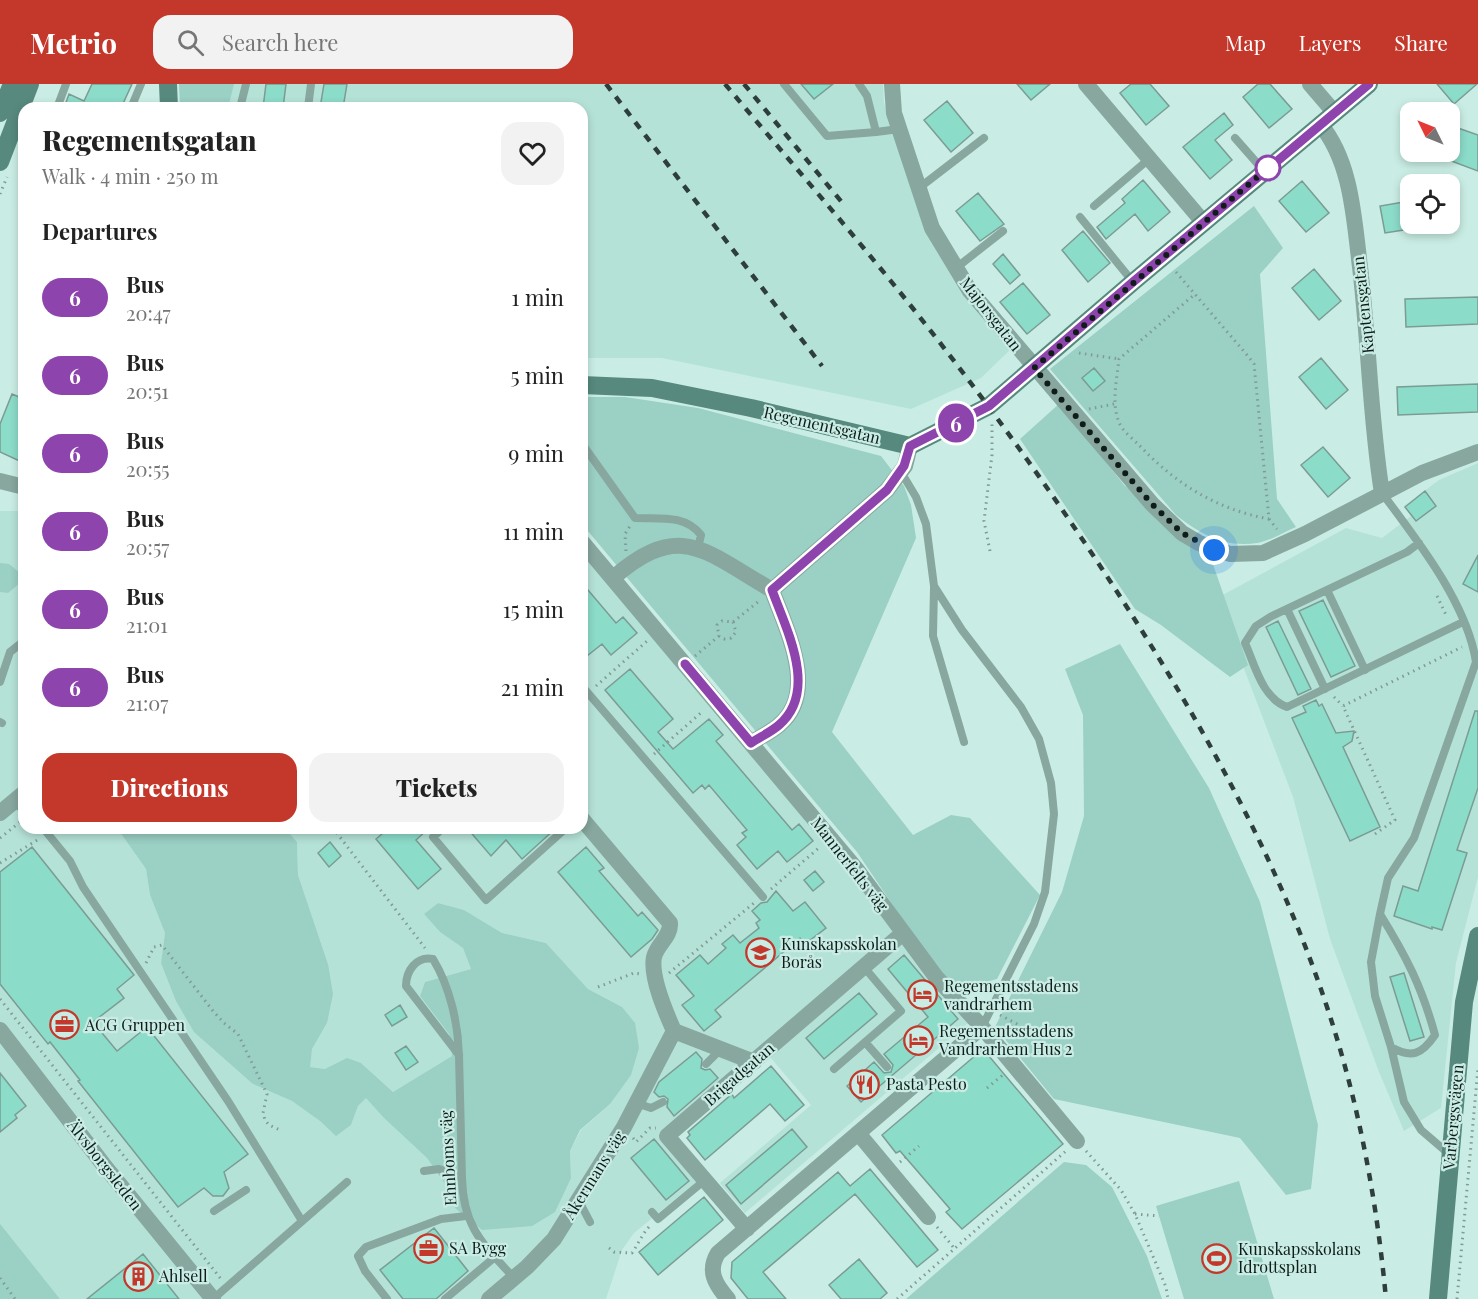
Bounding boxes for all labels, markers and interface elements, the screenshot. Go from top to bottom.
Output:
search box [153,15,573,69]
text: Metrio [30,24,117,61]
icon: search [174,26,207,59]
text: Search here [222,27,338,57]
text: Map [1225,28,1266,56]
text: Layers [1299,28,1361,56]
text: Share [1394,28,1448,56]
north arrow [1400,102,1460,162]
map controls [1400,102,1460,234]
text: Regementsgatan [42,121,257,158]
button: heart [501,122,564,185]
unlabelled marker [1255,155,1281,181]
text: Walk · 4 min · 250 m [42,162,219,189]
button: locate [1400,174,1460,234]
text: Departures [42,216,157,246]
street label: Kaptensgatan [1347,255,1378,355]
text: Bus [126,269,164,299]
street label: Majorsgatan [956,272,1027,355]
text: 1 min [511,282,564,312]
text: 6 [69,283,81,311]
text: 20:47 [126,299,171,326]
text: Bus [126,347,164,377]
text: 5 min [511,360,564,390]
text: 6 [69,361,81,389]
text: 20:51 [126,377,169,404]
street label: Regementsgatan [762,401,883,448]
line badge: 6 [936,404,976,442]
text: 6 [950,409,962,437]
text: Bus [126,425,164,455]
text: 9 min [508,438,564,468]
text: 6 [69,439,81,467]
text: 20:55 [126,455,170,482]
text: Bus [126,503,164,533]
text: 11 min [503,516,564,546]
text: 6 [69,517,81,545]
text: 20:57 [126,533,169,560]
your location [1199,535,1229,565]
text: Bus [126,581,164,611]
text: 15 min [503,594,564,624]
text: 6 [69,595,81,623]
text: 21:01 [126,611,168,638]
text: Bus [126,659,164,689]
text: 21 min [501,672,564,702]
text: 6 [69,673,81,701]
text: 21:07 [126,689,168,716]
button: Directions [42,753,297,822]
button: Tickets [309,753,564,822]
street label: Mannerfelts väg [807,812,894,916]
place label: Kunskapsskolan Borås [781,933,897,972]
school or university icon: Kunskapsskolan Borås [744,937,776,969]
place label: Regementsstadens vandrarhem [943,975,1078,1014]
hotel icon: Regementsstadens vandrarhem [907,979,939,1011]
office icon: ACG Gruppen [48,1009,80,1041]
place label: ACG Gruppen [84,1014,186,1035]
place label: Regementsstadens Vandrarhem Hus 2 [938,1020,1073,1059]
hotel icon: Regementsstadens Vandrarhem Hus 2 [902,1024,934,1056]
street label: Brigadgatan [699,1037,779,1110]
street label: Varbergsvägen [1437,1063,1468,1171]
restaurant icon: Pasta Pesto [849,1068,881,1100]
place label: Pasta Pesto [886,1073,967,1094]
street label: Ehnboms väg [434,1109,460,1206]
street label: Älvsborgsleden [63,1114,148,1215]
street label: Åkermans väg [558,1126,629,1224]
office icon: SA Bygg [412,1232,444,1264]
place label: SA Bygg [449,1237,507,1258]
place label: Kunskapsskolans Idrottsplan [1238,1238,1361,1277]
sports icon: Kunskapsskolans Idrottsplan [1201,1242,1233,1274]
building icon: Ahlsell [122,1260,154,1292]
place label: Ahlsell [158,1265,208,1286]

